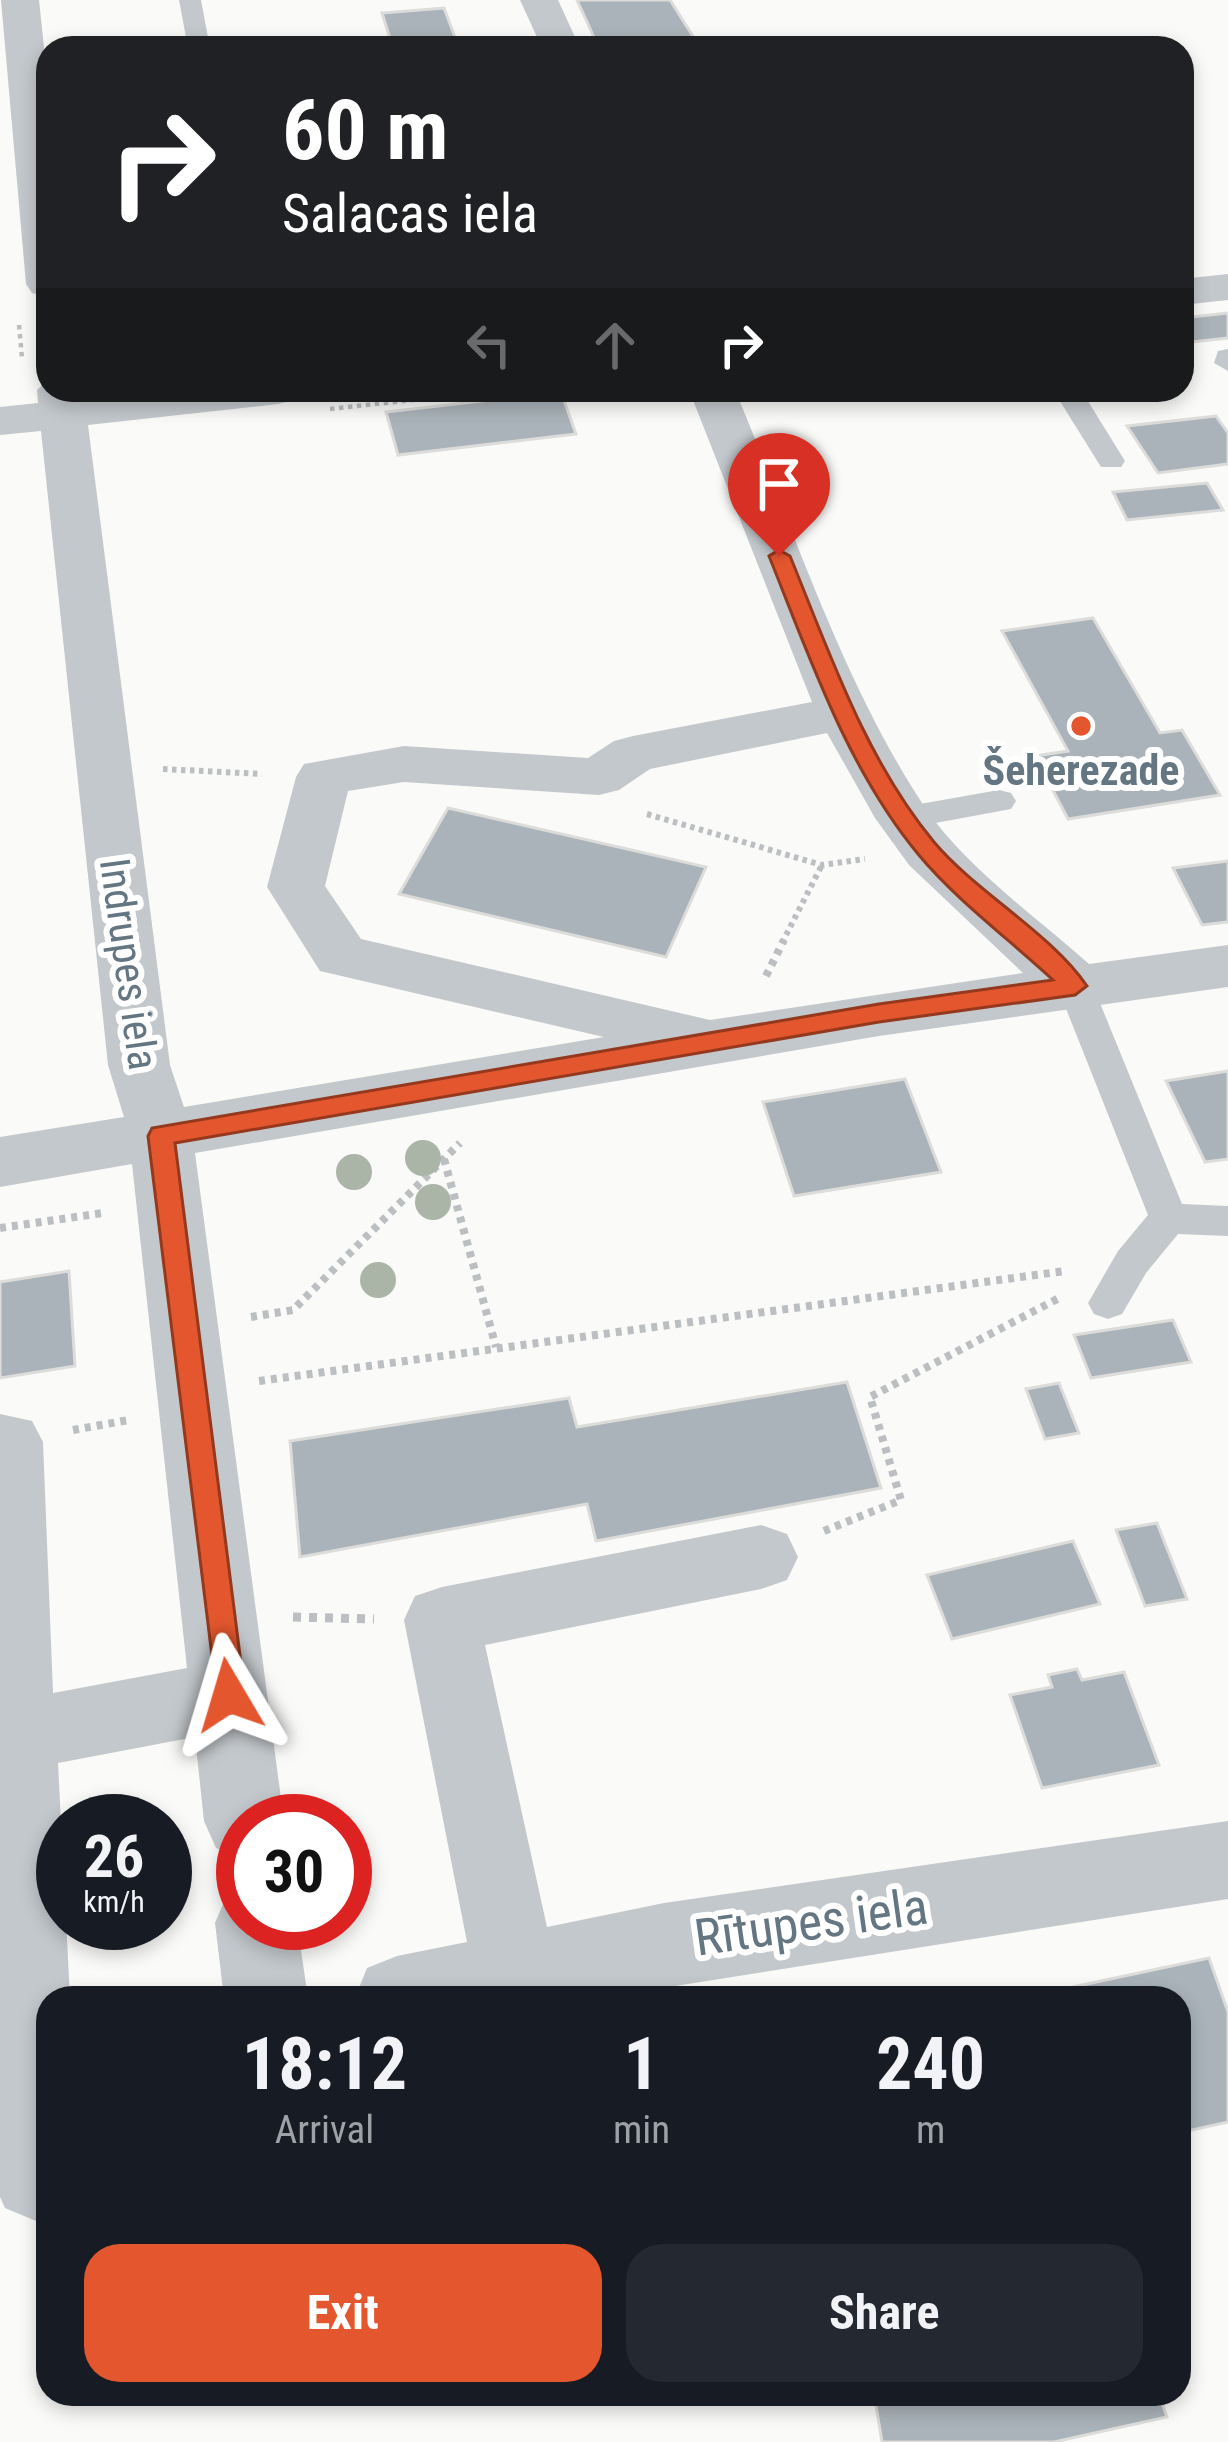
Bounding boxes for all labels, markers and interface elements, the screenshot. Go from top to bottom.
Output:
text: 60 m [282,81,449,180]
icon: right [84,84,240,240]
text: Salacas iela [282,182,538,245]
icon: left [456,312,522,378]
icon: ahead [582,312,648,378]
icon: right [708,312,774,378]
pin [728,433,830,556]
icon: arrive [746,451,812,517]
marker: Šeherezade [1068,713,1094,739]
place label: Šeherezade [983,746,1179,795]
street label: Indrupes iela [90,855,168,1073]
position arrow [166,1632,292,1758]
speed limit sign: 30 [216,1794,372,1950]
text: 26 [84,1821,144,1892]
street label: Rītupes iela [691,1876,931,1968]
text: km/h [83,1884,145,1919]
text: 18:12 [242,2022,407,2107]
text: 1 [623,2022,660,2107]
text: 240 [876,2022,985,2107]
text: Arrival [275,2107,374,2153]
text: min [613,2107,670,2153]
text: m [916,2107,945,2153]
button: Exit [84,2244,602,2382]
button: Share [626,2244,1143,2382]

